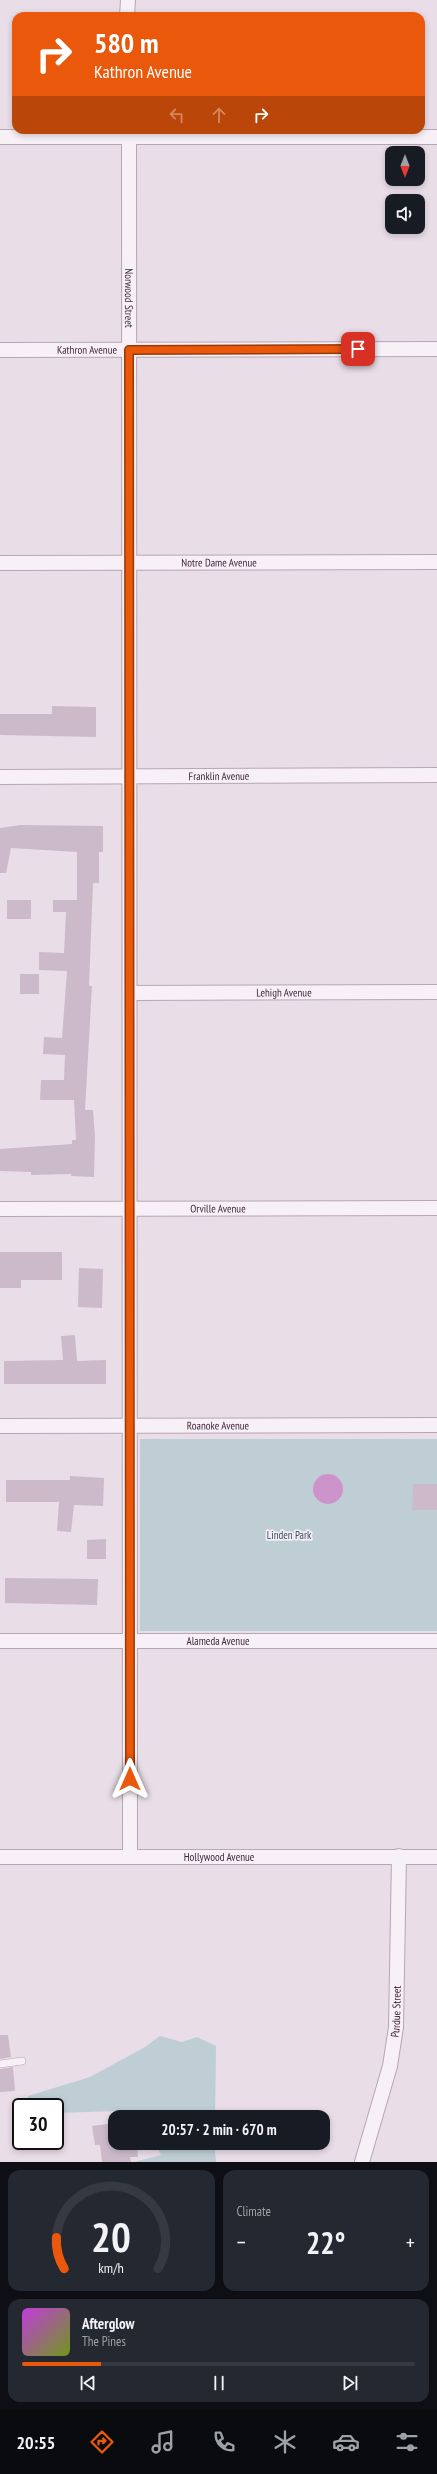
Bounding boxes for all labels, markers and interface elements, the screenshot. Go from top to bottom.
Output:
text: 580 m [94,24,158,61]
icon: right [28,28,80,80]
text: Kathron Avenue [94,60,192,83]
icon: left [166,104,188,126]
icon: ahead [208,104,230,126]
icon: right [250,104,272,126]
north arrow [385,146,425,186]
map controls [385,146,425,234]
button: sound [385,194,425,234]
street label: Norwood Street [122,268,136,328]
pin [341,332,375,366]
icon: arrive [347,338,369,360]
street label: Kathron Avenue [57,343,117,357]
street label: Notre Dame Avenue [181,555,257,570]
street label: Franklin Avenue [189,769,250,783]
street label: Lehigh Avenue [256,985,312,1000]
street label: Orville Avenue [190,1201,246,1216]
street label: Roanoke Avenue [187,1418,250,1433]
park label: Linden Park [267,1528,312,1542]
street label: Alameda Avenue [187,1634,250,1648]
position arrow [109,1758,151,1800]
street label: Hollywood Avenue [184,1850,255,1864]
street label: Purdue Street [388,1985,404,2038]
speed limit sign: 30 [12,2098,64,2150]
text: 20:57 · 2 min · 670 m [161,2120,277,2139]
text: Climate [237,2203,271,2220]
text: 20 [91,2209,131,2262]
text: 22° [306,2223,346,2262]
text: − [237,2228,246,2256]
text: + [406,2228,415,2256]
text: km/h [99,2257,124,2276]
text: Afterglow [82,2314,134,2333]
text: The Pines [82,2333,126,2350]
icon: previous [77,2372,99,2394]
icon: pause [208,2372,230,2394]
icon: next [339,2372,361,2394]
icon: directions [88,2428,116,2456]
icon: music [149,2428,177,2456]
icon: phone [210,2428,238,2456]
icon: climate [271,2428,299,2456]
icon: car [332,2428,360,2456]
icon: filters [393,2428,421,2456]
text: 20:55 [16,2431,55,2454]

